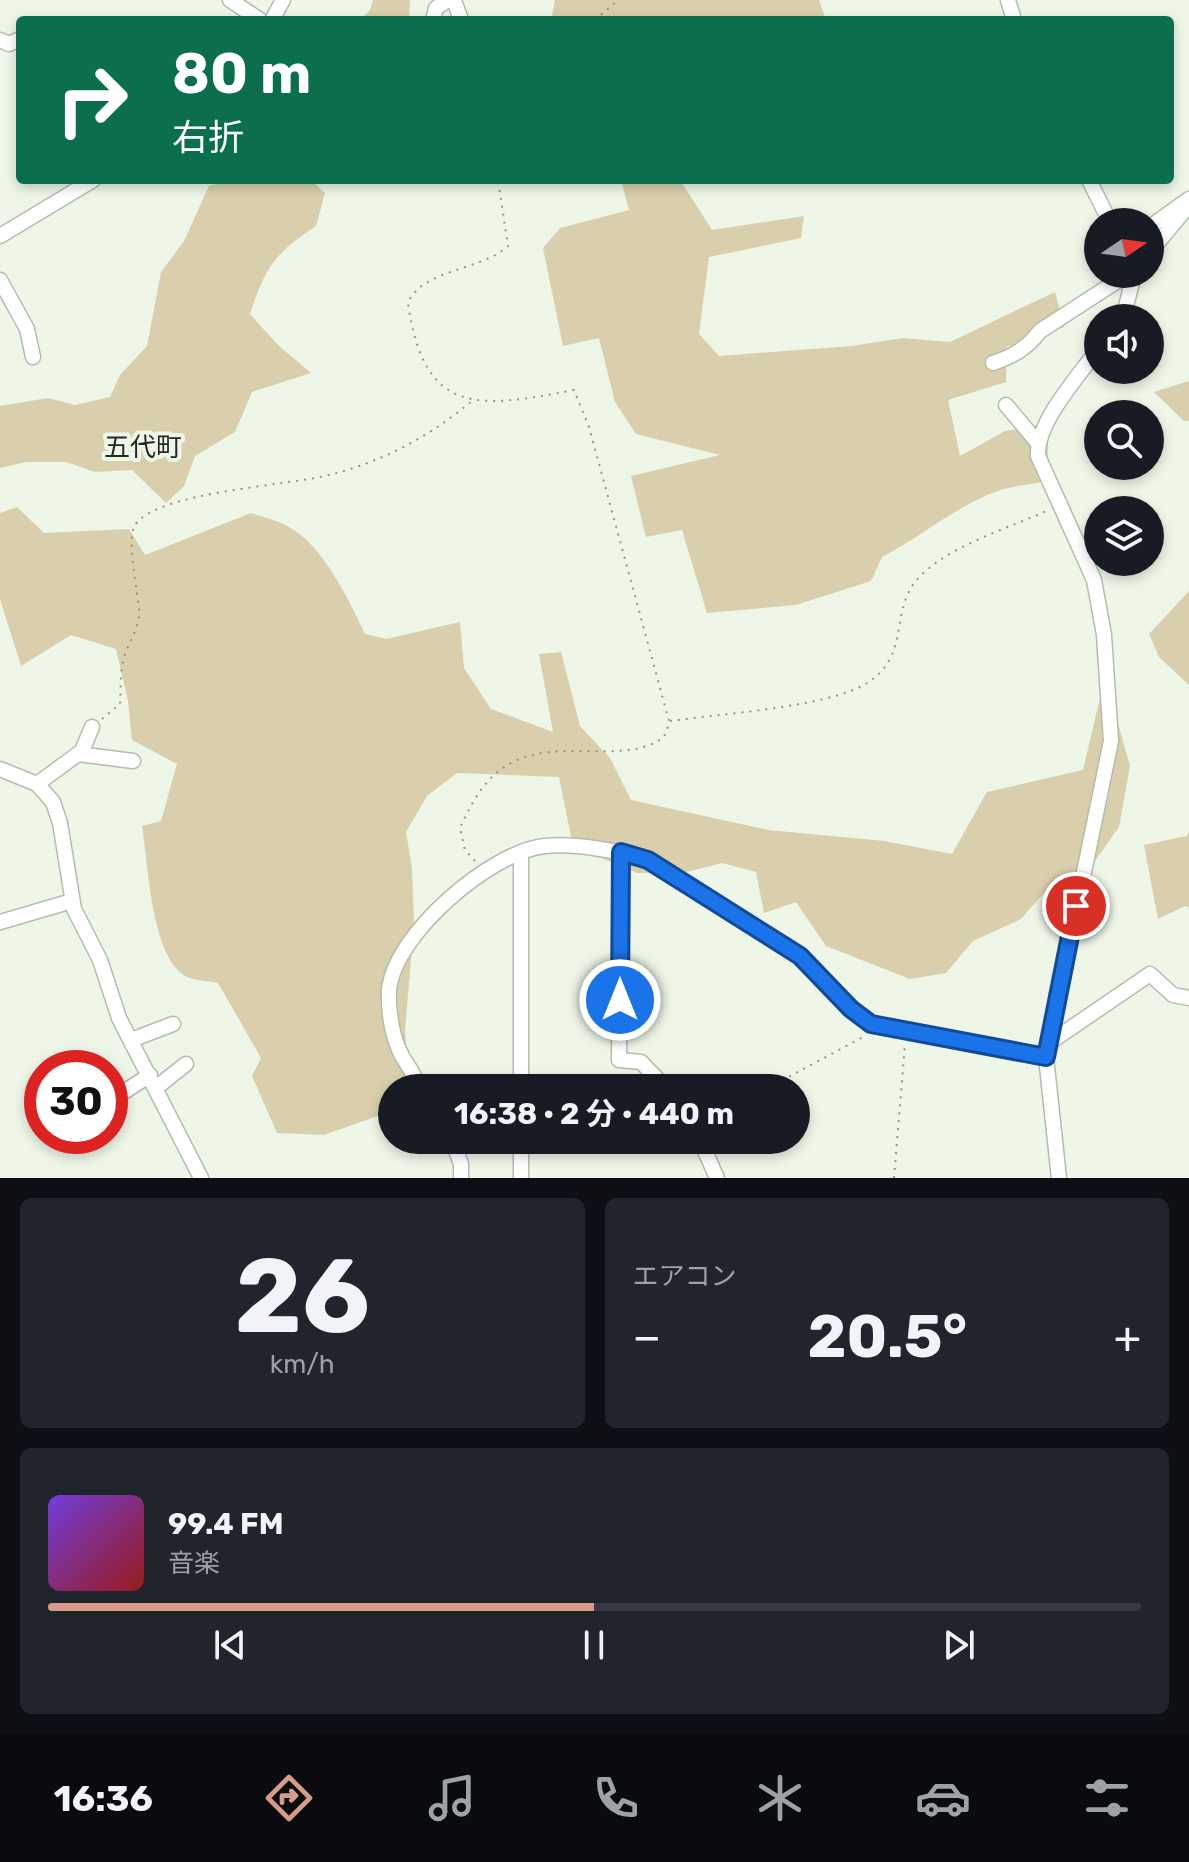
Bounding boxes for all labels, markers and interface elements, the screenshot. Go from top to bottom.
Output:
text: 80 m [172,41,311,107]
icon: right [40,48,144,152]
text: 右折 [172,116,244,159]
north arrow [1084,208,1164,288]
map controls [1084,208,1164,576]
button: sound [1084,304,1164,384]
button: search [1084,400,1164,480]
district label: 五代町 [104,432,182,463]
button: layers [1084,496,1164,576]
pin [1042,872,1110,940]
icon: arrive [1054,884,1098,928]
position arrow [578,958,662,1042]
speed limit sign: 30 [24,1050,128,1154]
text: 16:38 · 2 分 · 440 m [454,1096,734,1132]
text: 26 [235,1235,370,1358]
text: エアコン [633,1261,737,1292]
text: 20.5° [807,1301,967,1372]
text: − [633,1311,661,1363]
text: + [1114,1311,1141,1363]
text: km/h [270,1349,335,1380]
text: 99.4 FM [168,1506,284,1542]
text: 音楽 [168,1548,220,1579]
icon: previous [208,1623,252,1667]
icon: pause [572,1623,616,1667]
icon: next [937,1623,981,1667]
icon: directions [261,1770,317,1826]
icon: music [424,1770,480,1826]
icon: phone [588,1770,644,1826]
icon: climate [752,1770,808,1826]
icon: car [915,1770,971,1826]
icon: filters [1079,1770,1135,1826]
text: 16:36 [54,1777,153,1820]

